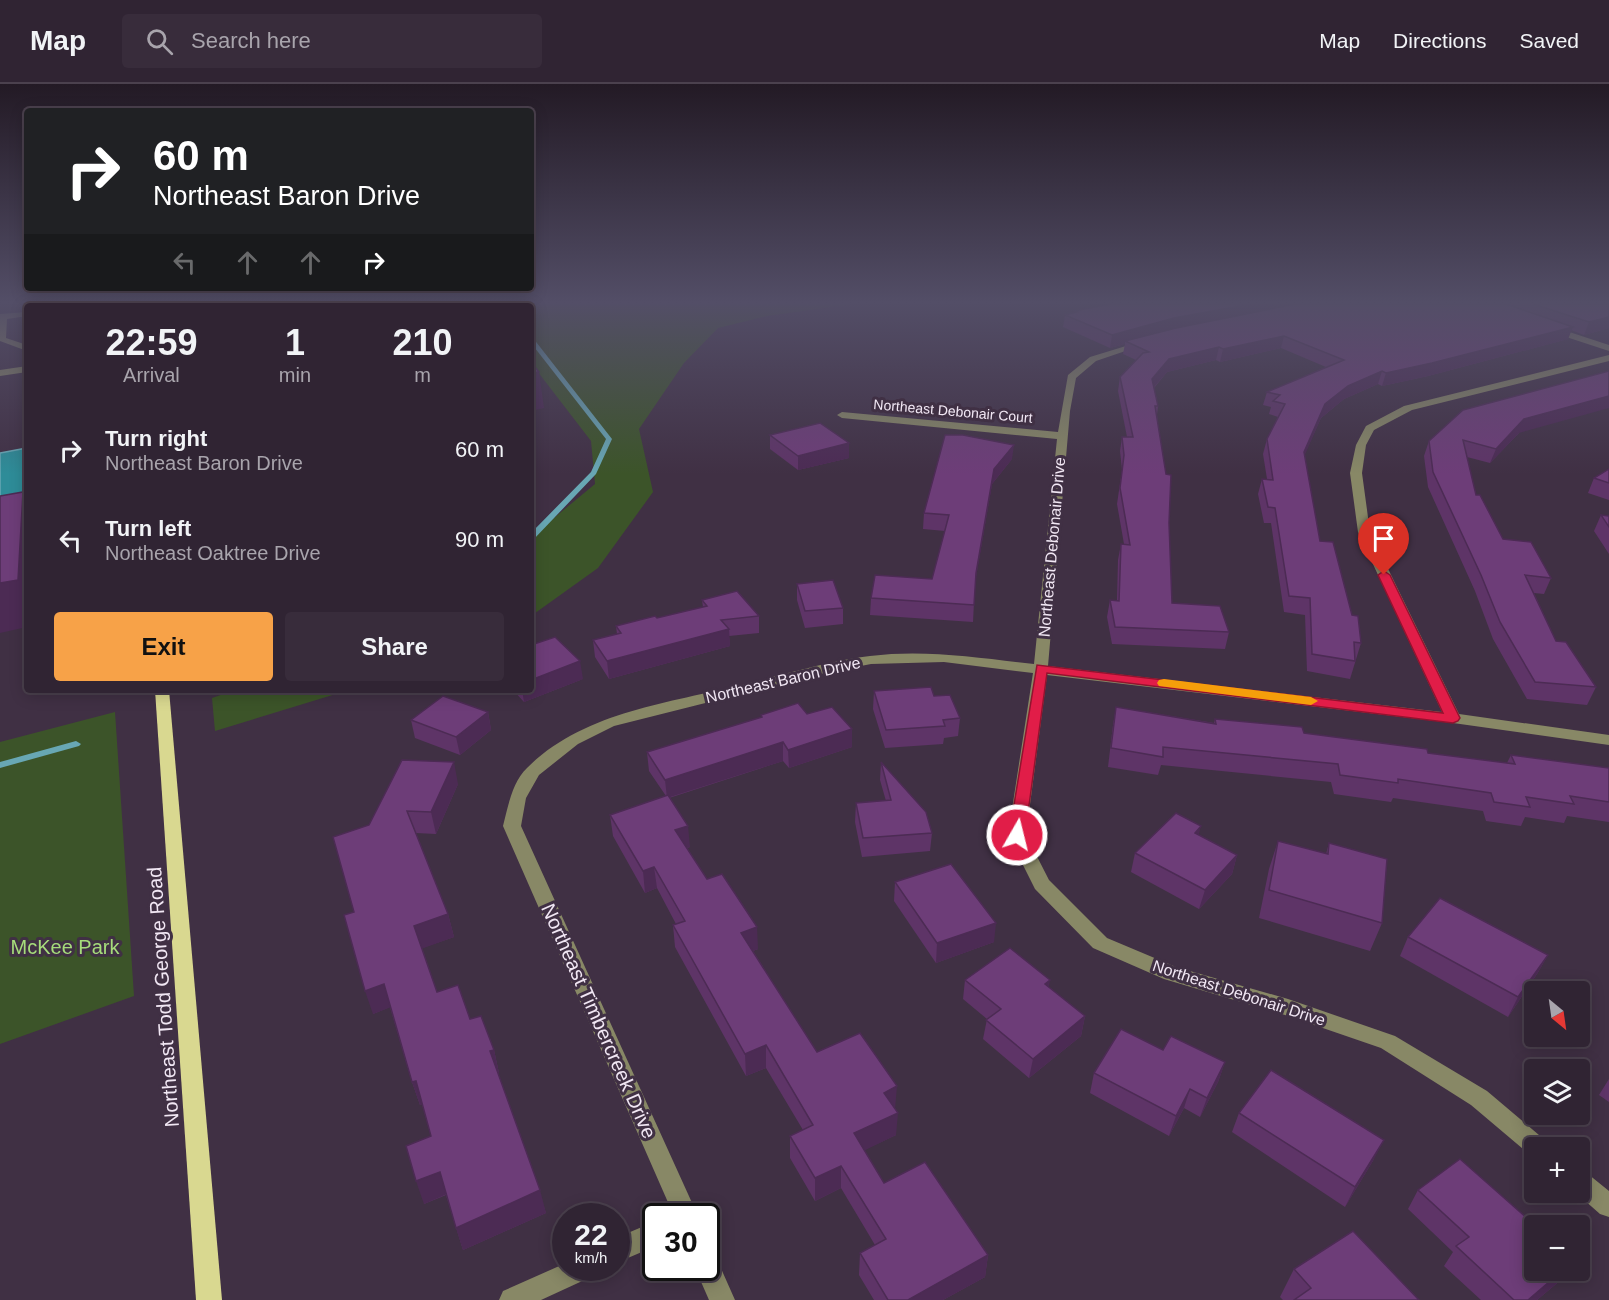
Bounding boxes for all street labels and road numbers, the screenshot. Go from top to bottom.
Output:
street label: Northeast Debonair Court [873,396,1033,426]
street label: Northeast Debonair Drive [1036,456,1068,638]
street label: Northeast Baron Drive [704,654,862,706]
street label: Northeast Todd George Road [143,866,183,1128]
street label: Northeast Timbercreek Drive [537,900,661,1142]
street label: Northeast Debonair Drive [1151,957,1328,1029]

